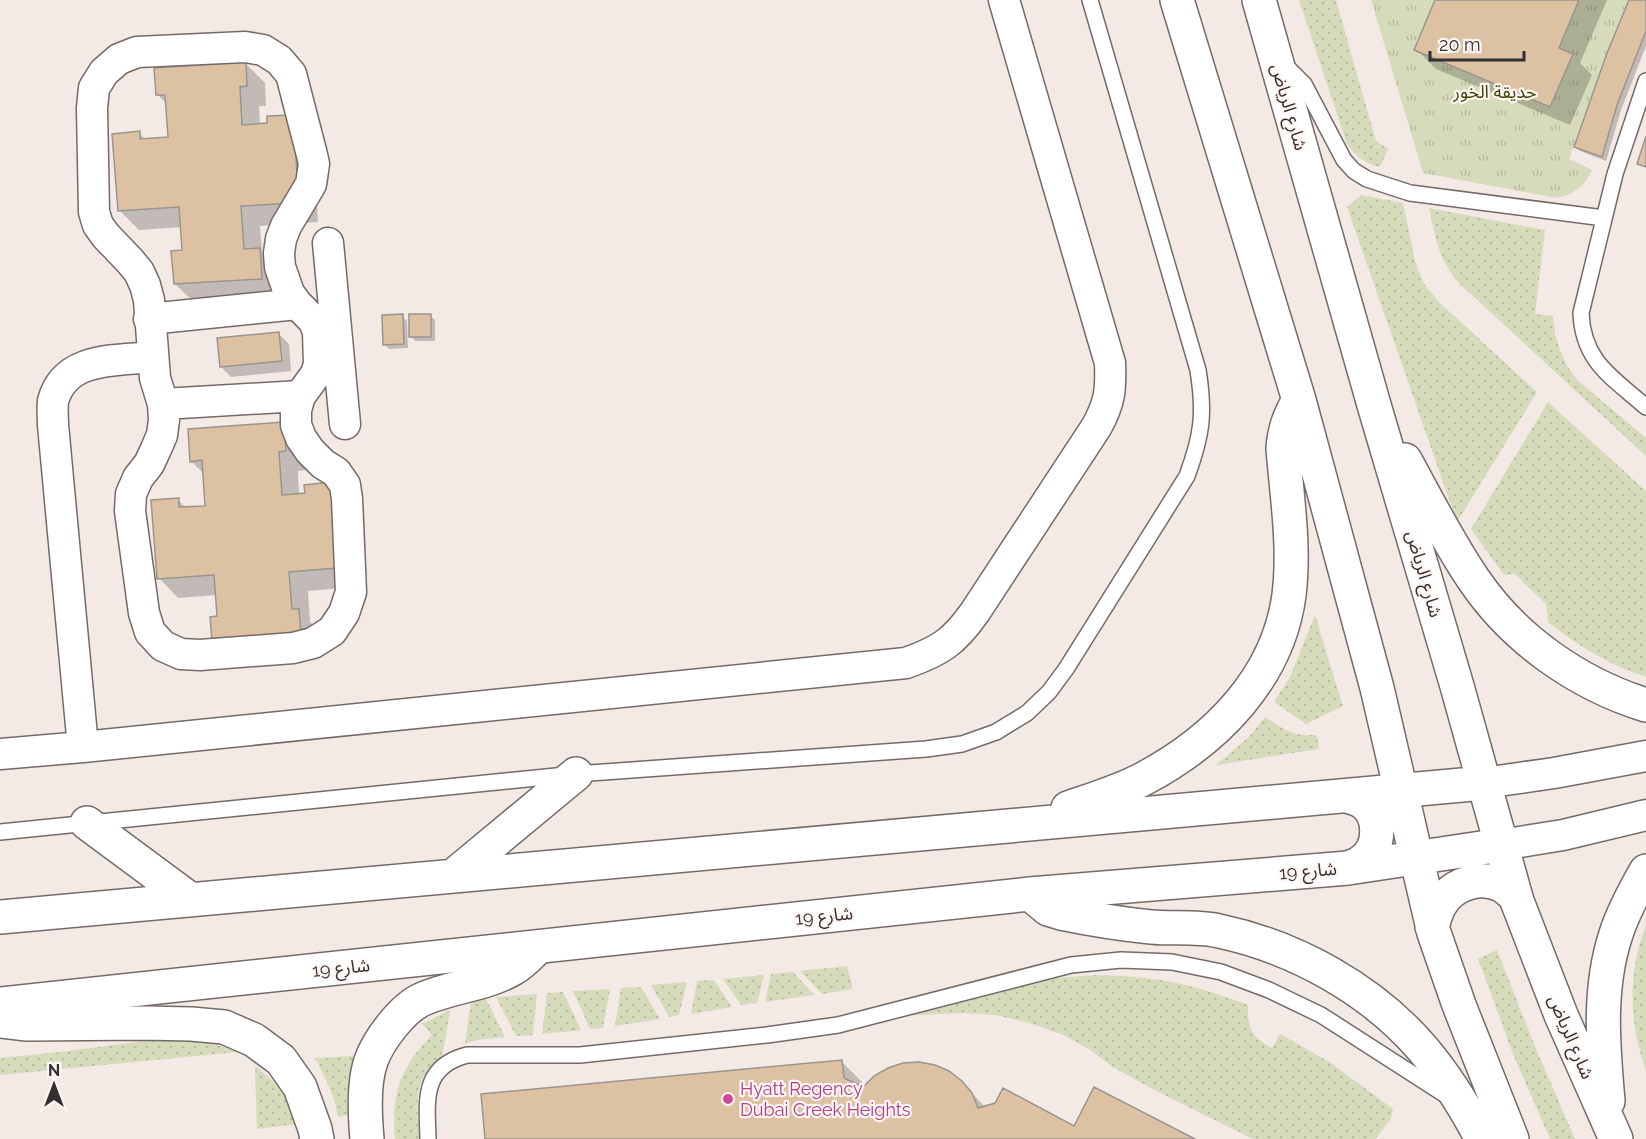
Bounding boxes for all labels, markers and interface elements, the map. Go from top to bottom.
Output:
scale bar [1430,24,1524,62]
text: 20 m [1439,34,1481,55]
street label: شارع الرياض [1263,61,1312,154]
park label: حديقة الخور [1452,81,1537,103]
street label: شارع الرياض [1398,528,1447,621]
street label: شارع 19 [1278,858,1338,887]
street label: شارع 19 [794,902,854,933]
street label: شارع 19 [311,954,371,985]
street label: شارع الرياض [1541,992,1599,1084]
north arrow [24,1055,84,1115]
text: N [48,1061,60,1080]
place label: Hyatt Regency Dubai Creek Heights [740,1078,911,1120]
marker: Hyatt Regency Dubai Creek Heights [721,1092,735,1106]

